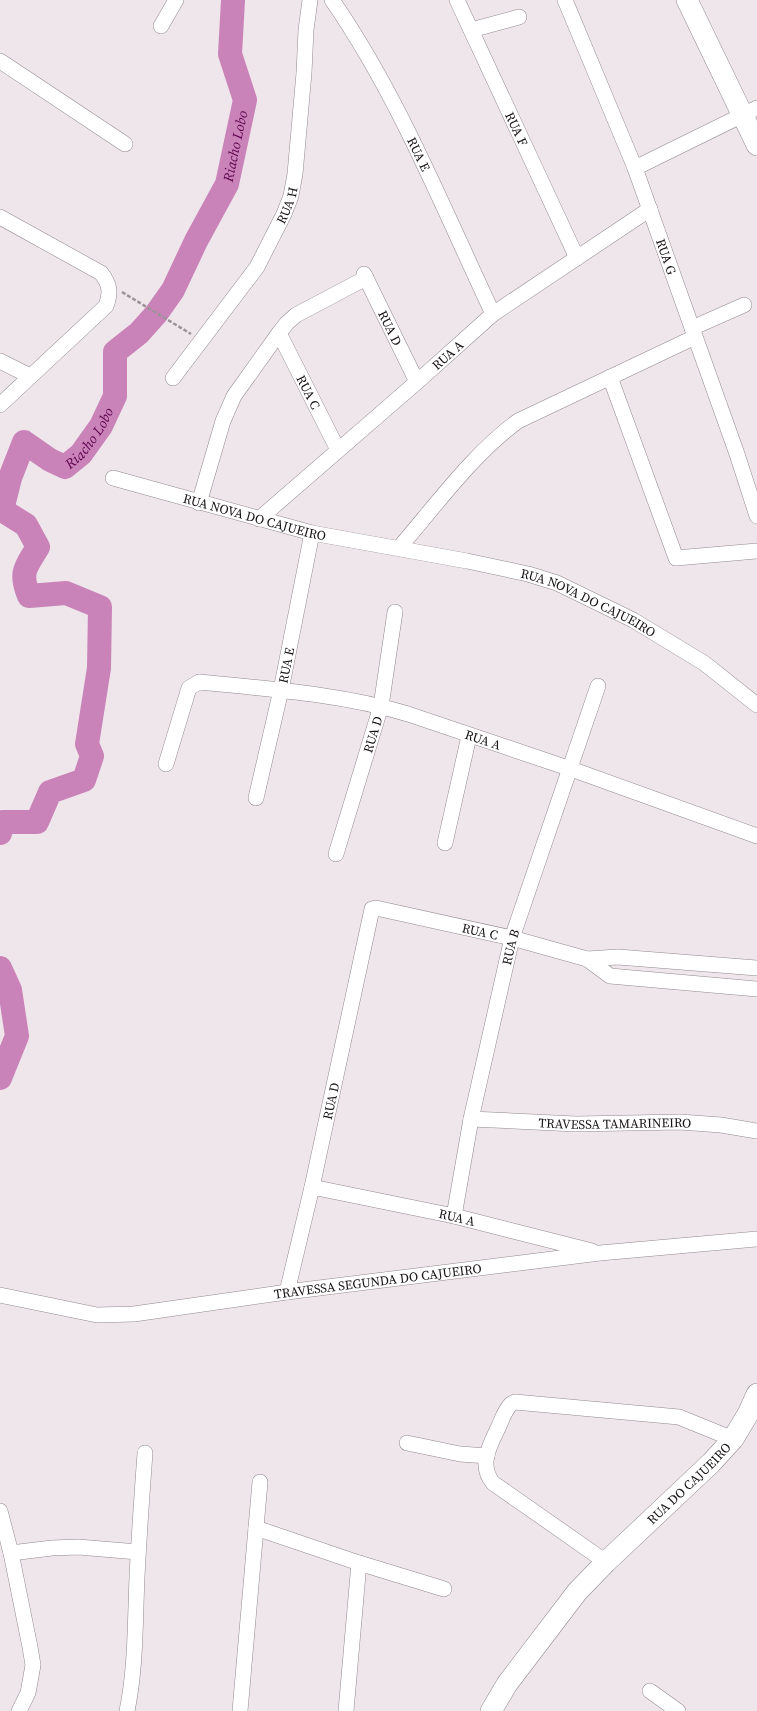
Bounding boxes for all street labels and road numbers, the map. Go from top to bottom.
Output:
street label: RUA F [501,109,532,149]
street label: RUA E [403,134,434,174]
street label: RUA H [272,186,302,227]
street label: RUA G [652,236,680,277]
street label: RUA D [374,308,406,349]
street label: RUA A [428,336,467,374]
street label: RUA C [292,372,324,412]
street label: RUA NOVA DO CAJUEIRO [181,490,327,544]
street label: RUA NOVA DO CAJUEIRO [519,565,659,641]
street label: RUA E [275,646,298,685]
street label: RUA D [359,714,386,755]
street label: RUA A [463,726,503,754]
street label: RUA C [460,919,500,944]
street label: RUA B [498,927,523,967]
street label: RUA D [319,1081,343,1121]
street label: TRAVESSA TAMARINEIRO [538,1114,692,1133]
street label: RUA A [437,1205,477,1230]
street label: TRAVESSA SEGUNDA DO CAJUEIRO [273,1260,483,1303]
street label: RUA DO CAJUEIRO [643,1439,735,1528]

